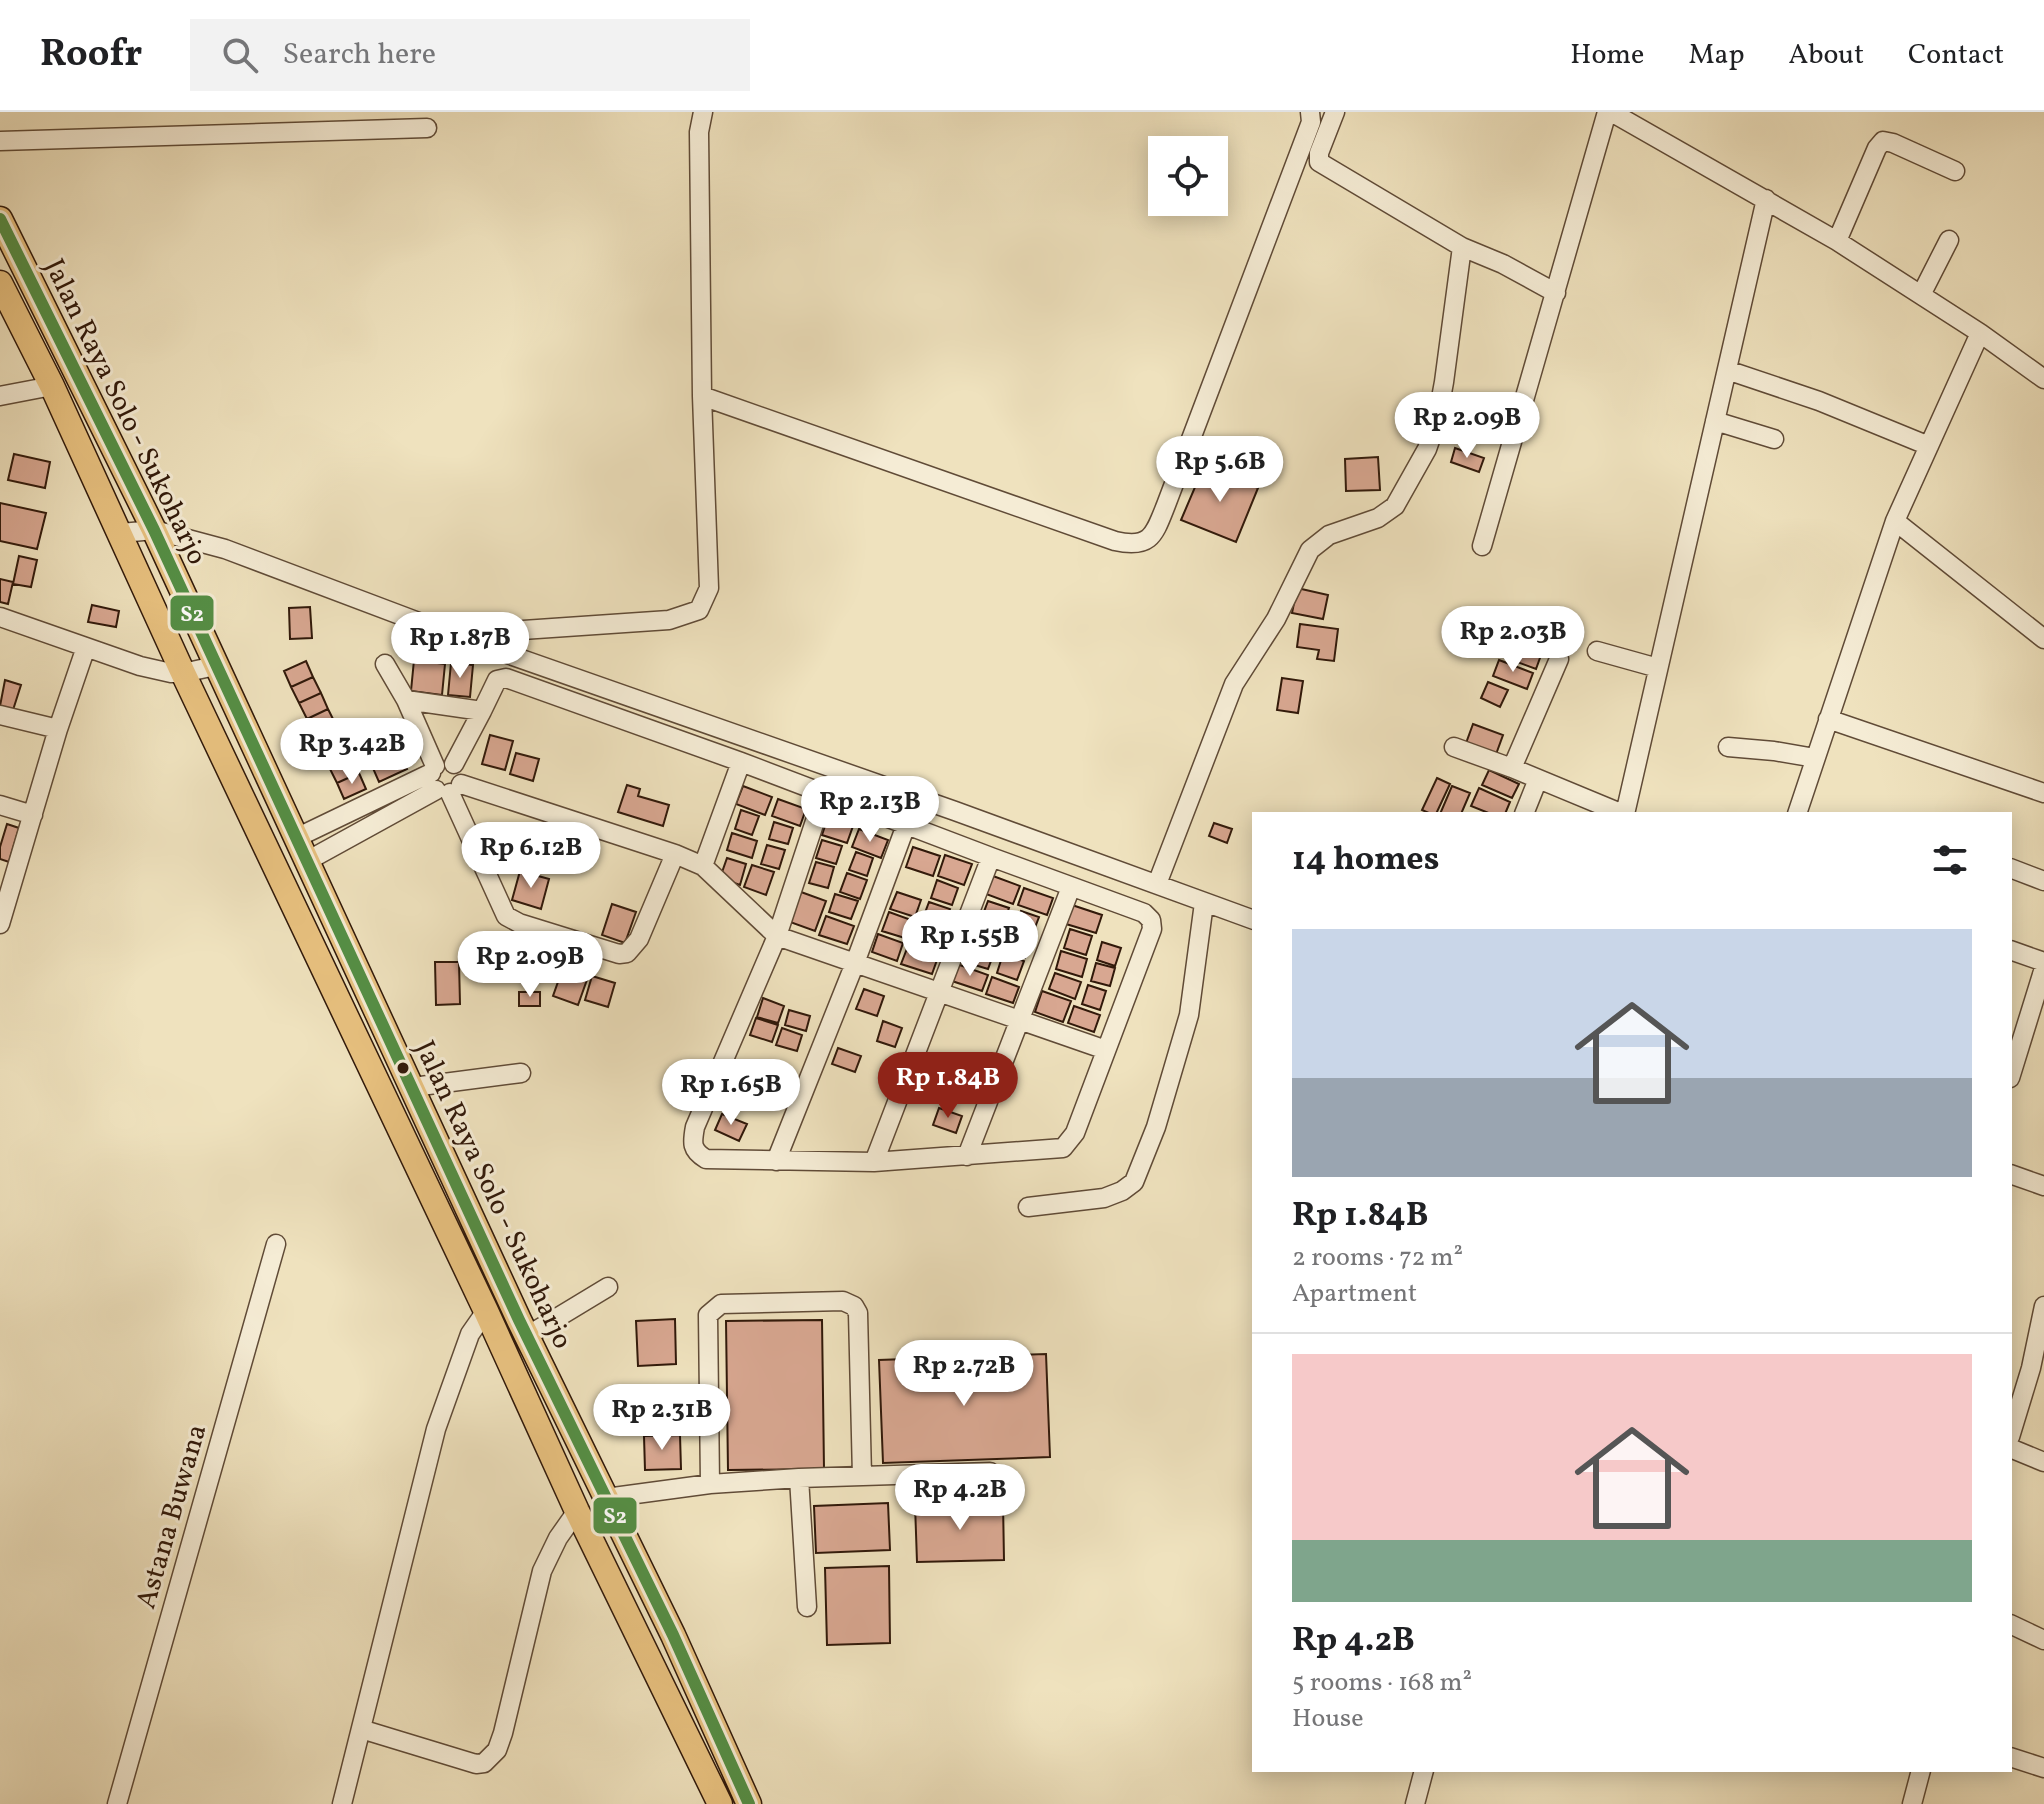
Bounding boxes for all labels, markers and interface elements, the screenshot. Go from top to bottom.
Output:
search box [190,19,750,91]
text: Roofr [40,29,142,82]
icon: search [218,33,262,77]
text: Search here [282,34,436,76]
text: Home [1570,36,1644,75]
text: Map [1688,36,1744,75]
text: About [1788,36,1864,75]
text: Contact [1908,36,2004,75]
map controls [1148,136,1228,216]
button: locate [1148,136,1228,216]
street label: Jalan Raya Solo - Sukoharjo [34,253,216,572]
pin: Rp 2.09B [1384,392,1550,460]
text: Rp 2.09B [1413,400,1521,436]
pin: Rp 5.6B [1146,436,1294,504]
text: Rp 5.6B [1174,444,1266,480]
line badge: S2 [169,594,215,632]
text: S2 [180,600,204,631]
pin: Rp 2.03B [1430,606,1596,674]
pin: Rp 1.87B [377,612,543,680]
text: Rp 2.03B [1459,614,1567,650]
text: Rp 1.87B [409,620,511,656]
pin: Rp 3.42B [269,718,435,786]
text: Rp 3.42B [298,726,406,762]
pin: Rp 2.13B [787,776,953,844]
text: Rp 2.13B [819,784,921,820]
pin: Rp 6.12B [448,822,614,890]
text: Rp 6.12B [480,830,582,866]
text: 14 homes [1292,837,1439,884]
icon: filters [1928,838,1972,882]
pin: Rp 1.55B [887,910,1053,978]
text: Rp 1.55B [920,918,1020,954]
pin: Rp 2.09B [447,931,613,999]
text: Rp 2.09B [476,939,584,975]
icon: home [1560,981,1704,1125]
street label: Jalan Raya Solo - Sukoharjo [404,1035,581,1355]
pin: Rp 1.84B [865,1052,1031,1120]
pin: Rp 1.65B [648,1059,814,1127]
unlabelled marker [395,1060,411,1076]
text: Rp 1.84B [896,1060,1000,1096]
text: Rp 1.65B [680,1067,782,1103]
text: Rp 1.84B [1292,1193,1429,1240]
text: 2 rooms · 72 m² [1292,1240,1463,1276]
text: Apartment [1292,1276,1417,1312]
pin: Rp 2.72B [881,1340,1047,1408]
text: Rp 2.72B [912,1348,1016,1384]
pin: Rp 2.31B [579,1384,745,1452]
text: Rp 2.31B [611,1392,713,1428]
icon: home [1560,1406,1704,1550]
street label: Astana Buwana [127,1420,217,1614]
pin: Rp 4.2B [886,1464,1034,1532]
text: Rp 4.2B [913,1472,1007,1508]
line badge: S2 [592,1496,638,1535]
text: S2 [603,1502,627,1533]
text: Rp 4.2B [1292,1618,1415,1665]
text: 5 rooms · 168 m² [1292,1665,1472,1701]
text: House [1292,1701,1364,1737]

